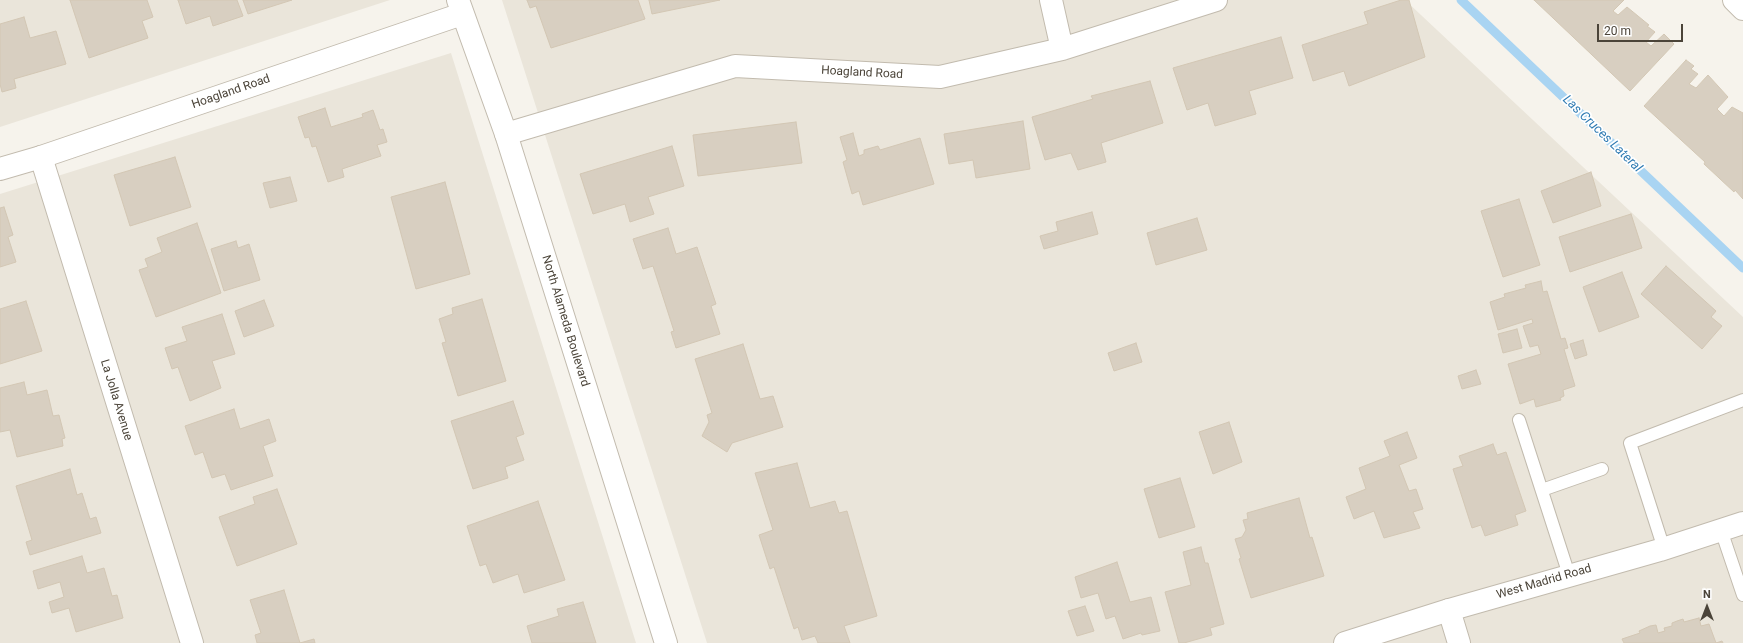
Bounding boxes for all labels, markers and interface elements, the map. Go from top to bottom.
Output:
scale bar [1599,16,1685,42]
text: 20 m [1604,24,1631,38]
street label: Hoagland Road [821,64,903,82]
street label: Hoagland Road [190,72,272,112]
water label: Las Cruces Lateral [1559,92,1645,176]
street label: North Alameda Boulevard [538,253,592,389]
street label: La Jolla Avenue [97,358,135,442]
street label: West Madrid Road [1495,562,1593,602]
north arrow [1687,587,1727,627]
text: N [1703,588,1711,601]

